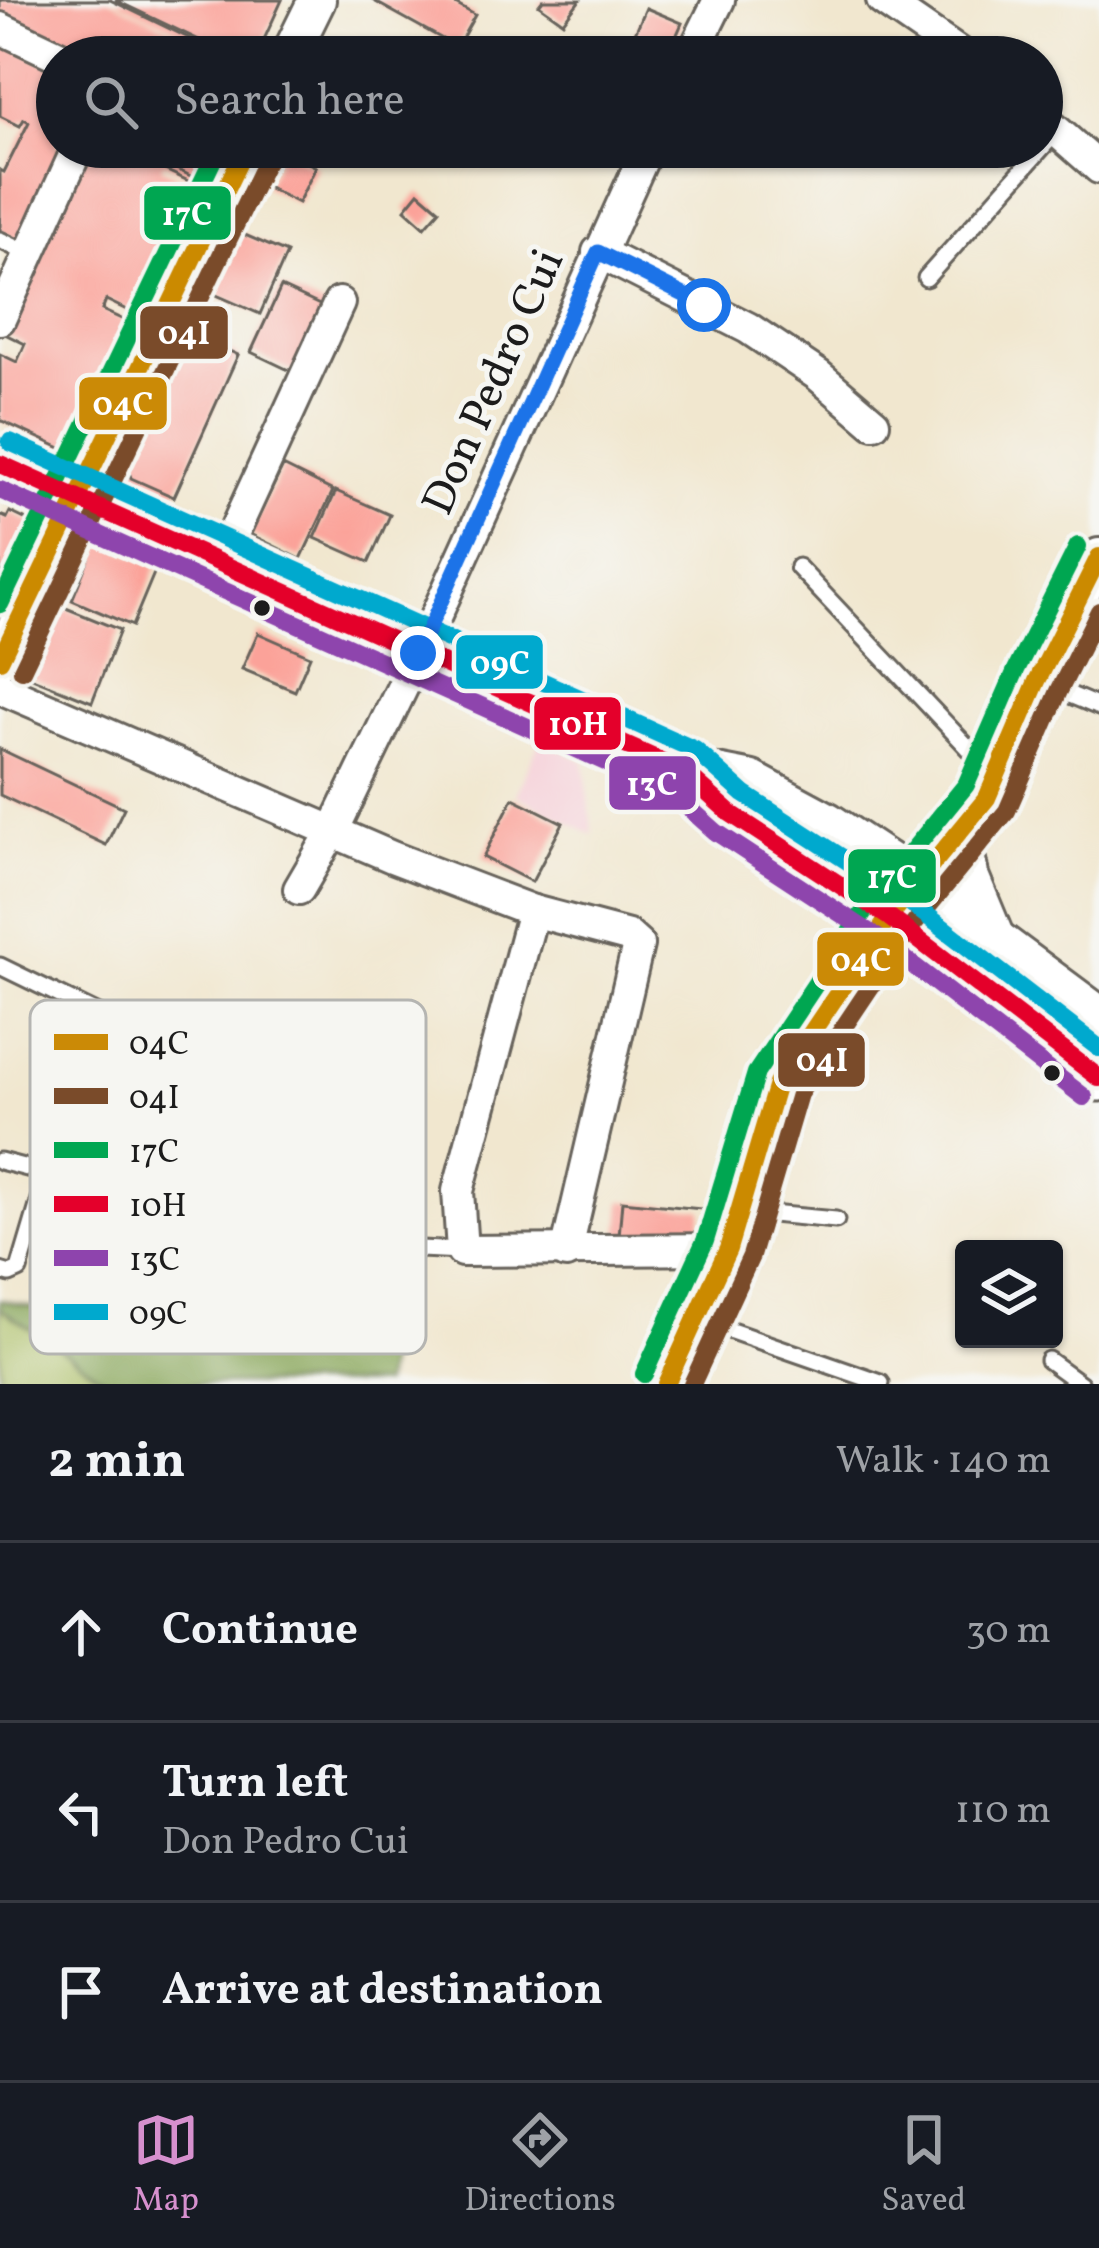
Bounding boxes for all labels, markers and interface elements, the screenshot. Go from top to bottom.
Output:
search box [36,36,1063,168]
icon: search [78,69,144,135]
text: Search here [174,71,405,134]
line badge: 17C [142,184,233,242]
text: 17C [162,194,212,240]
street label: Don Pedro Cui [408,240,582,526]
route start [677,278,731,332]
line badge: 04I [138,304,230,361]
text: 04I [158,313,210,359]
line badge: 04C [77,375,169,432]
text: 04C [93,384,153,430]
unlabelled marker [251,597,273,619]
route end [391,626,445,680]
line badge: 09C [454,633,545,691]
text: 09C [470,643,530,689]
line badge: 10H [532,695,623,752]
text: 10H [548,704,608,750]
line badge: 13C [607,754,698,812]
text: 13C [626,764,678,810]
line badge: 17C [846,847,938,905]
text: 17C [867,857,917,903]
line badge: 04C [815,930,906,988]
text: 04C [831,940,891,986]
legend [30,1000,426,1354]
text: 04C [129,1023,189,1069]
line badge: 04I [776,1031,867,1089]
text: 04I [796,1040,848,1086]
unlabelled marker [1041,1062,1063,1084]
text: 04I [129,1077,179,1123]
text: 17C [129,1131,179,1177]
text: 10H [129,1185,187,1231]
text: 13C [129,1239,180,1285]
map controls [955,1240,1063,1348]
button: layers [955,1240,1063,1348]
text: 09C [129,1293,188,1339]
text: 2 min [48,1427,186,1498]
text: Walk · 140 m [836,1435,1051,1489]
icon: ahead [48,1599,114,1665]
text: Continue [162,1600,358,1663]
text: 30 m [966,1605,1051,1659]
text: Turn left [162,1753,348,1816]
icon: left [48,1779,114,1845]
text: 110 m [955,1785,1051,1839]
text: Don Pedro Cui [162,1816,409,1870]
icon: arrive [48,1959,114,2025]
text: Arrive at destination [162,1960,603,2023]
tab: Map [133,2107,199,2225]
tab: Directions [464,2107,616,2225]
tab: Saved [881,2107,966,2225]

